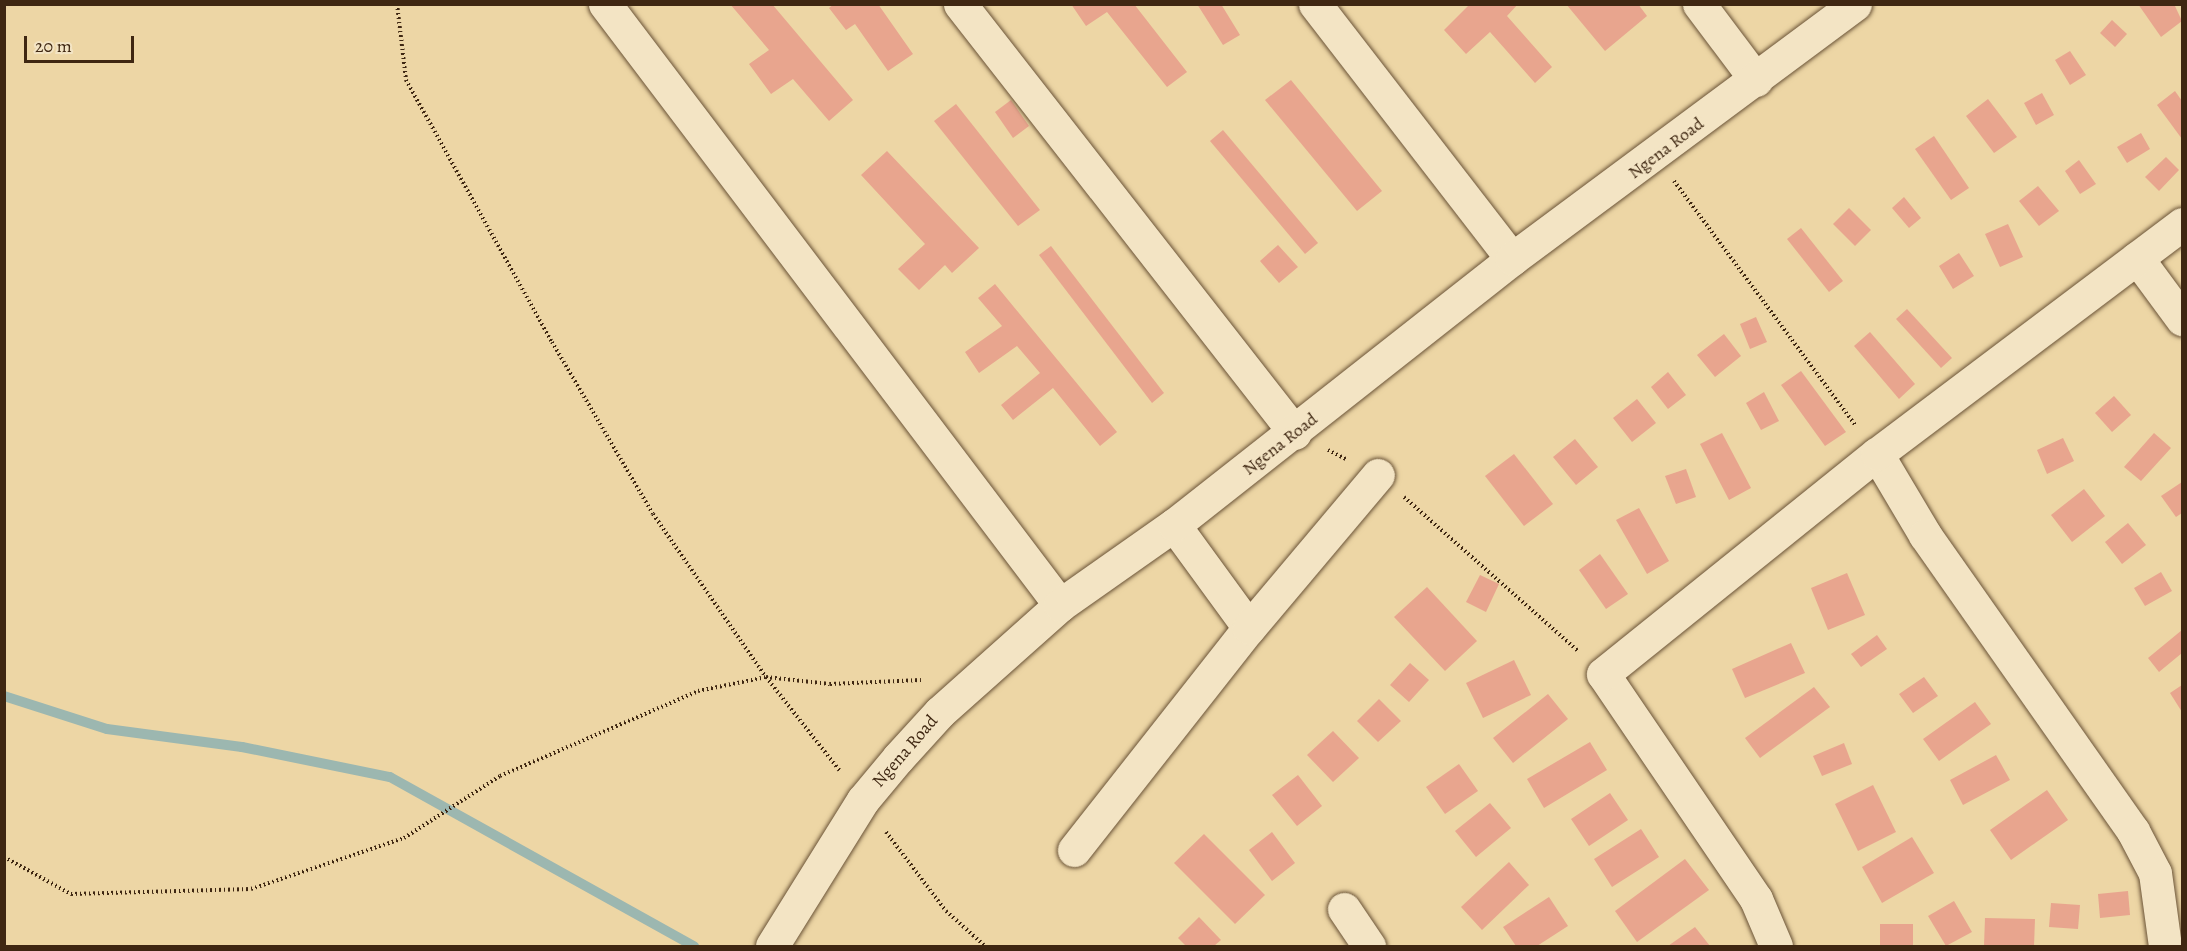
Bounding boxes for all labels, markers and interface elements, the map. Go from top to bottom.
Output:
scale bar [27,24,136,62]
text: 20 m [35,34,72,58]
street label: Ngena Road [1624,113,1708,183]
street label: Ngena Road [1238,408,1322,480]
street label: Ngena Road [868,710,942,792]

